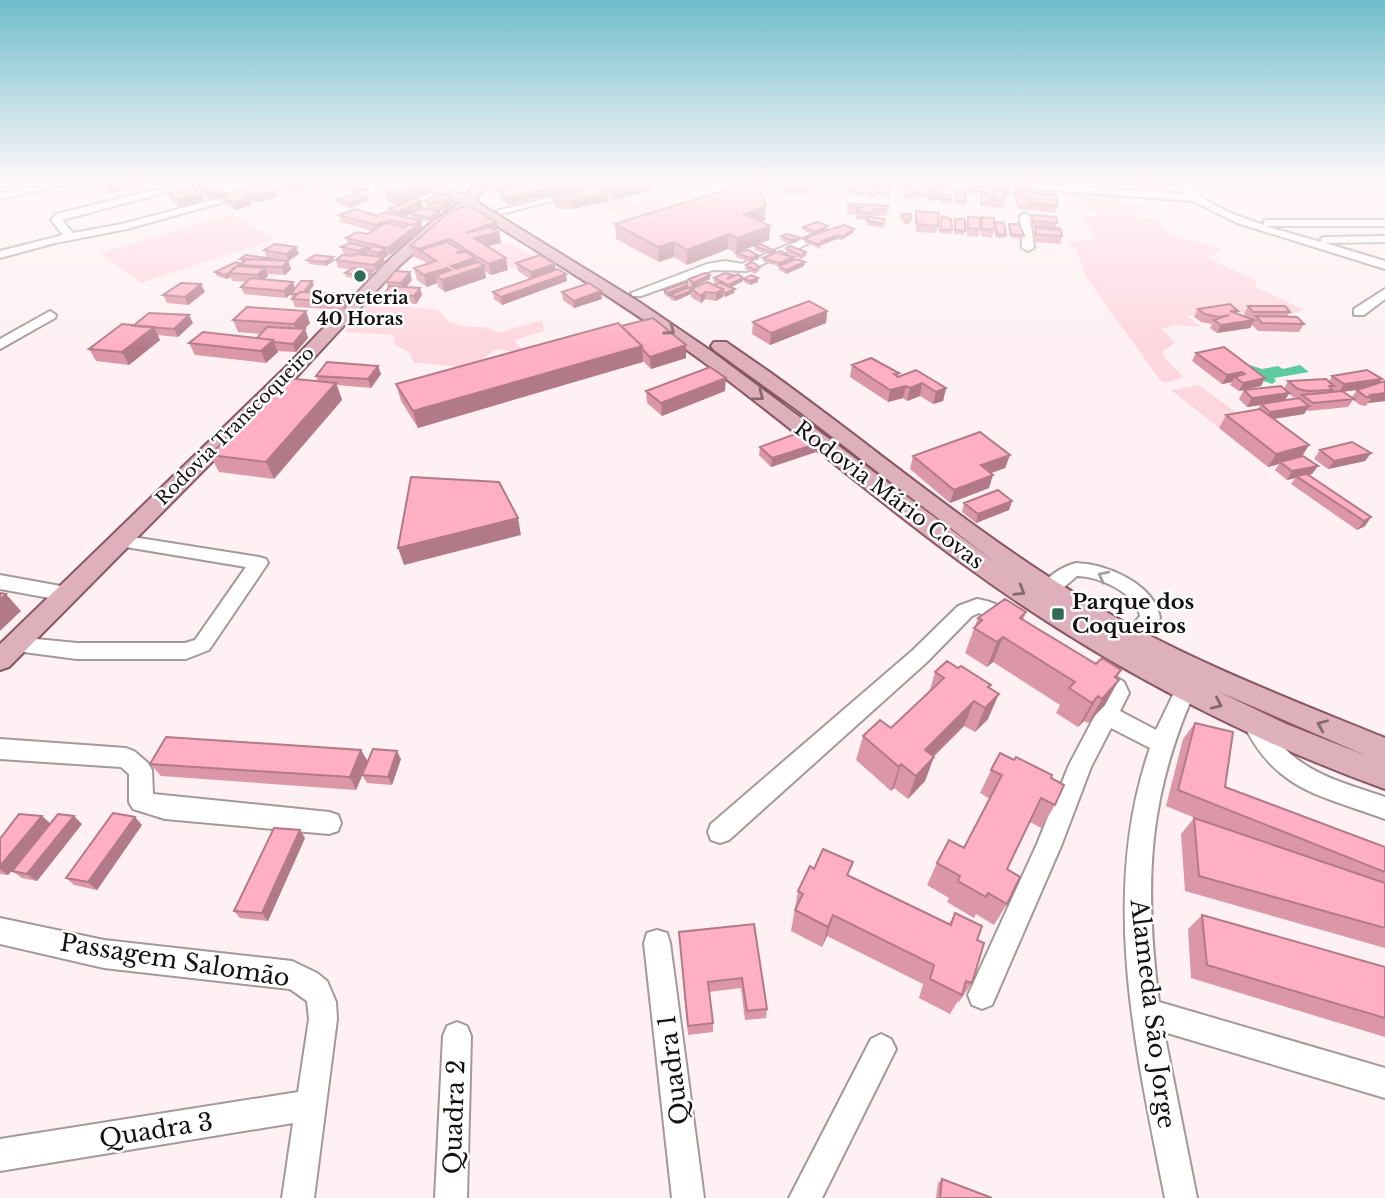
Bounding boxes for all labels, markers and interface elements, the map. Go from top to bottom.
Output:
marker: Sorveteria 40 Horas [352,268,368,284]
place label: Sorveteria 40 Horas [311,287,409,330]
one-way arrow [662,322,675,334]
street label: Rodovia Transcoqueiro [151,342,319,510]
one-way arrow [751,388,764,401]
street label: Rodovia Mário Covas [789,415,989,575]
one-way arrow [1098,570,1110,584]
one-way arrow [1012,583,1025,596]
place label: Parque dos Coqueiros [1072,589,1195,639]
marker: Parque dos Coqueiros [1050,606,1066,622]
one-way arrow [1210,696,1222,710]
one-way arrow [1317,719,1329,733]
street label: Alameda São Jorge [1124,897,1181,1130]
street label: Passagem Salomão [58,928,292,992]
street label: Quadra 1 [652,1013,694,1127]
street label: Quadra 2 [438,1059,470,1175]
street label: Quadra 3 [97,1107,215,1153]

